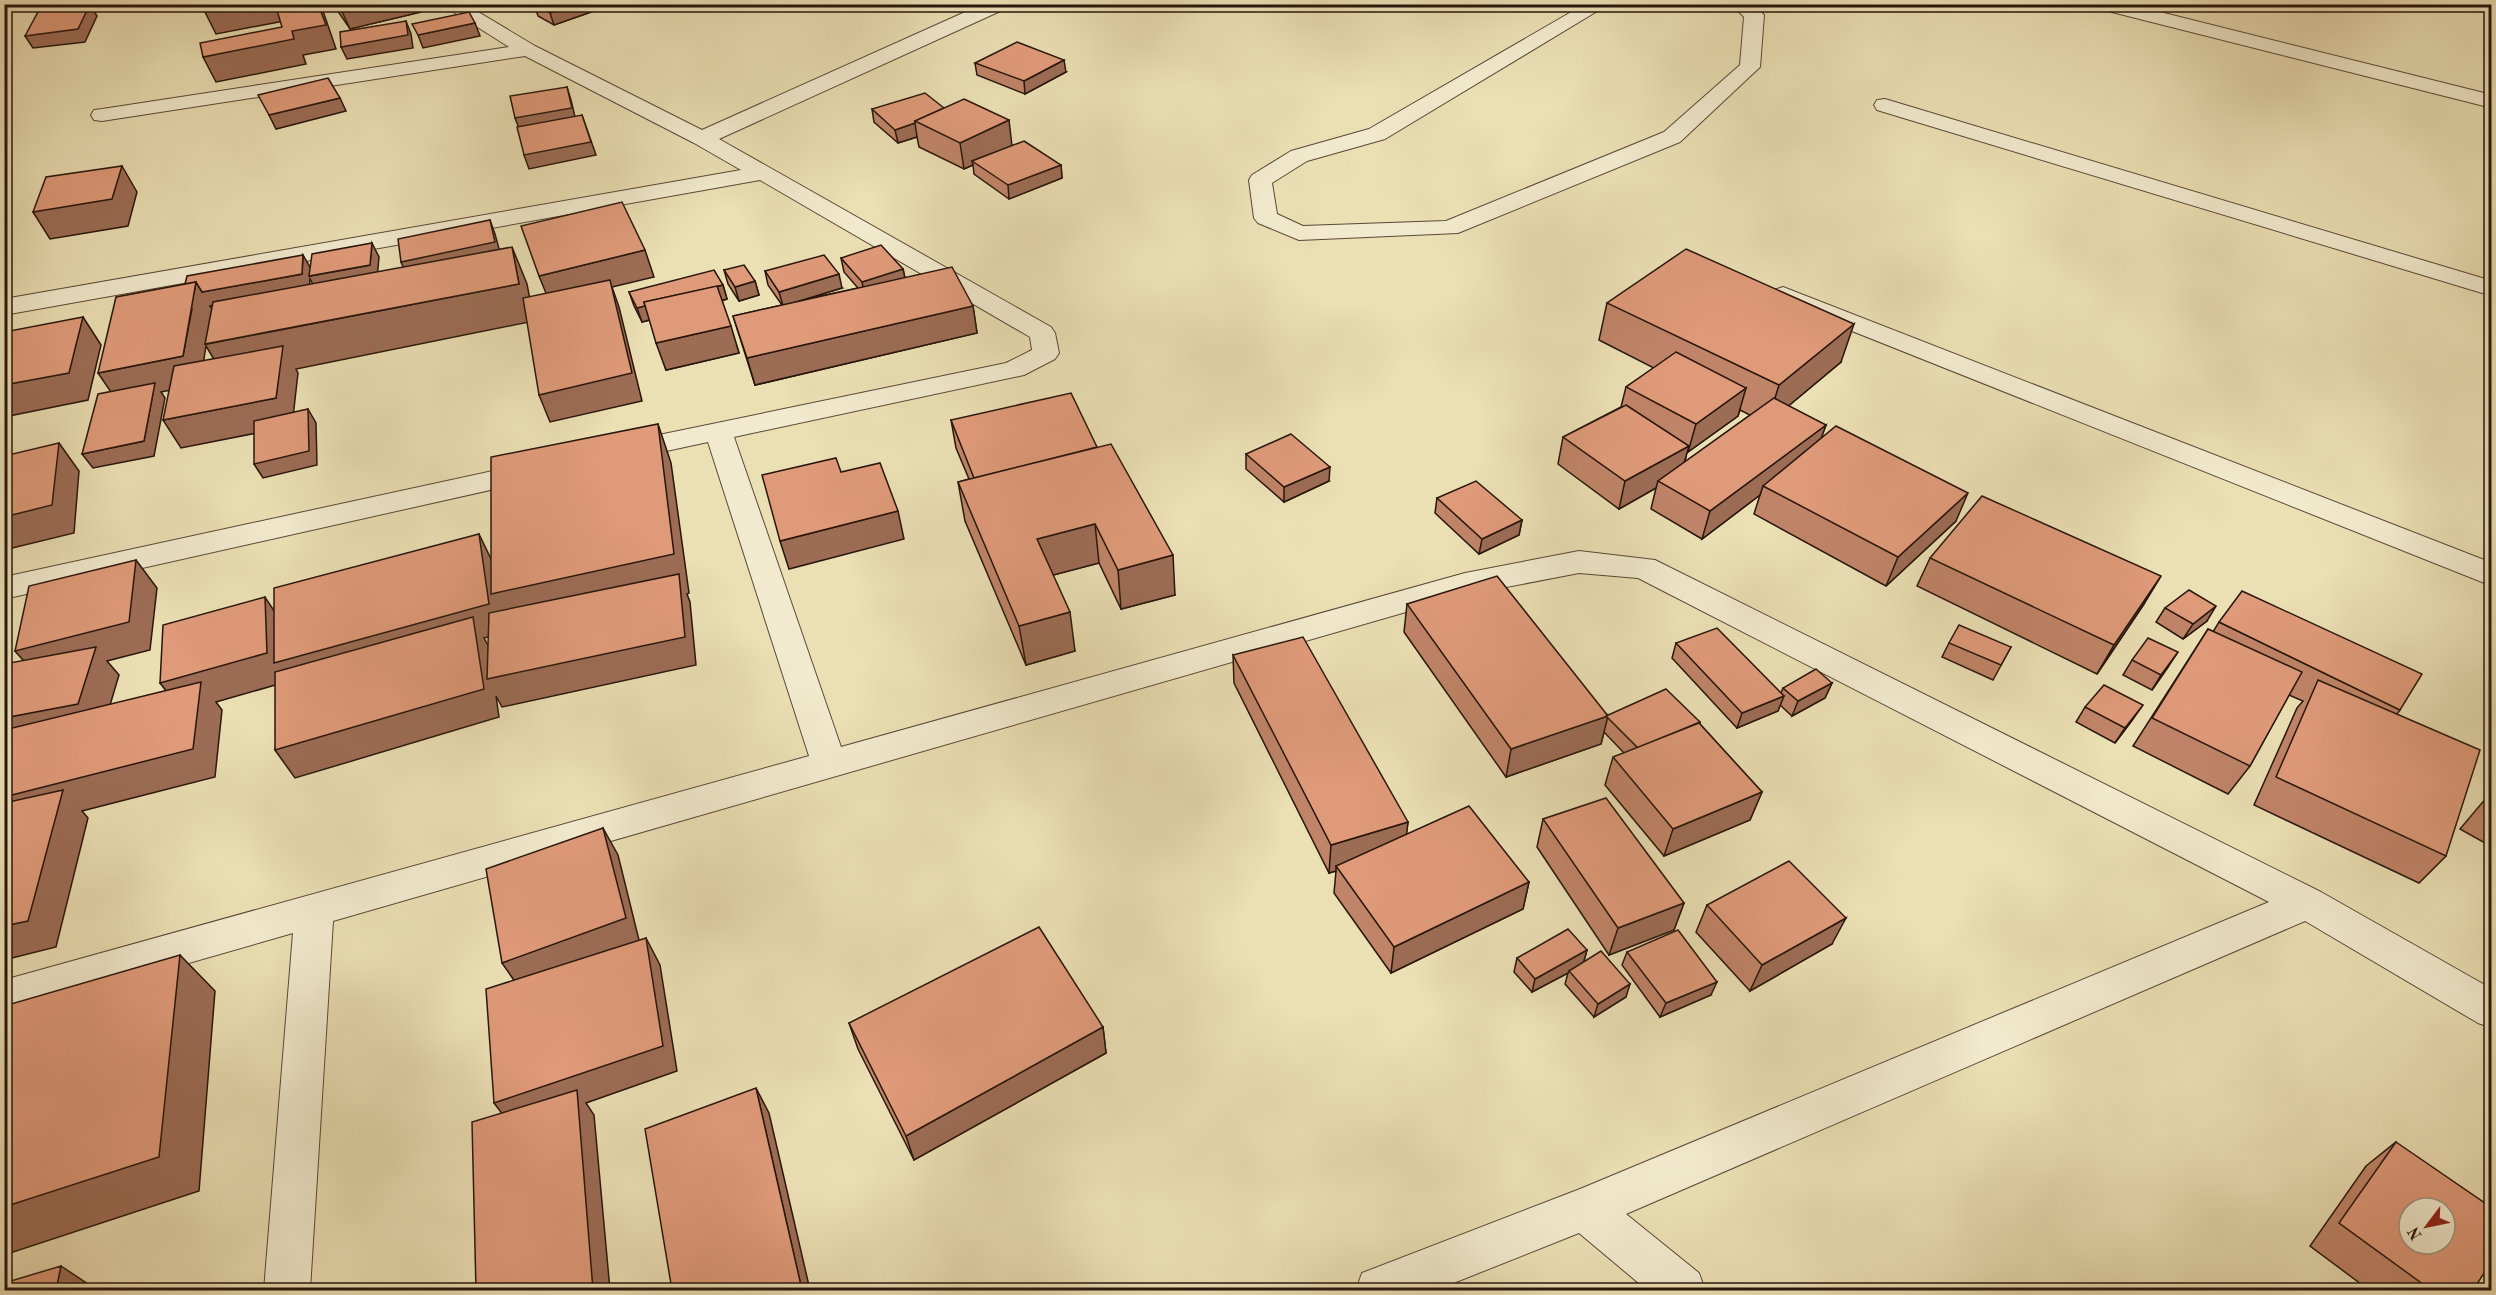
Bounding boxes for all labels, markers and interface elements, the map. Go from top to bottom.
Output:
north arrow [2397,1196,2457,1256]
text: N [2406,1223,2426,1242]

